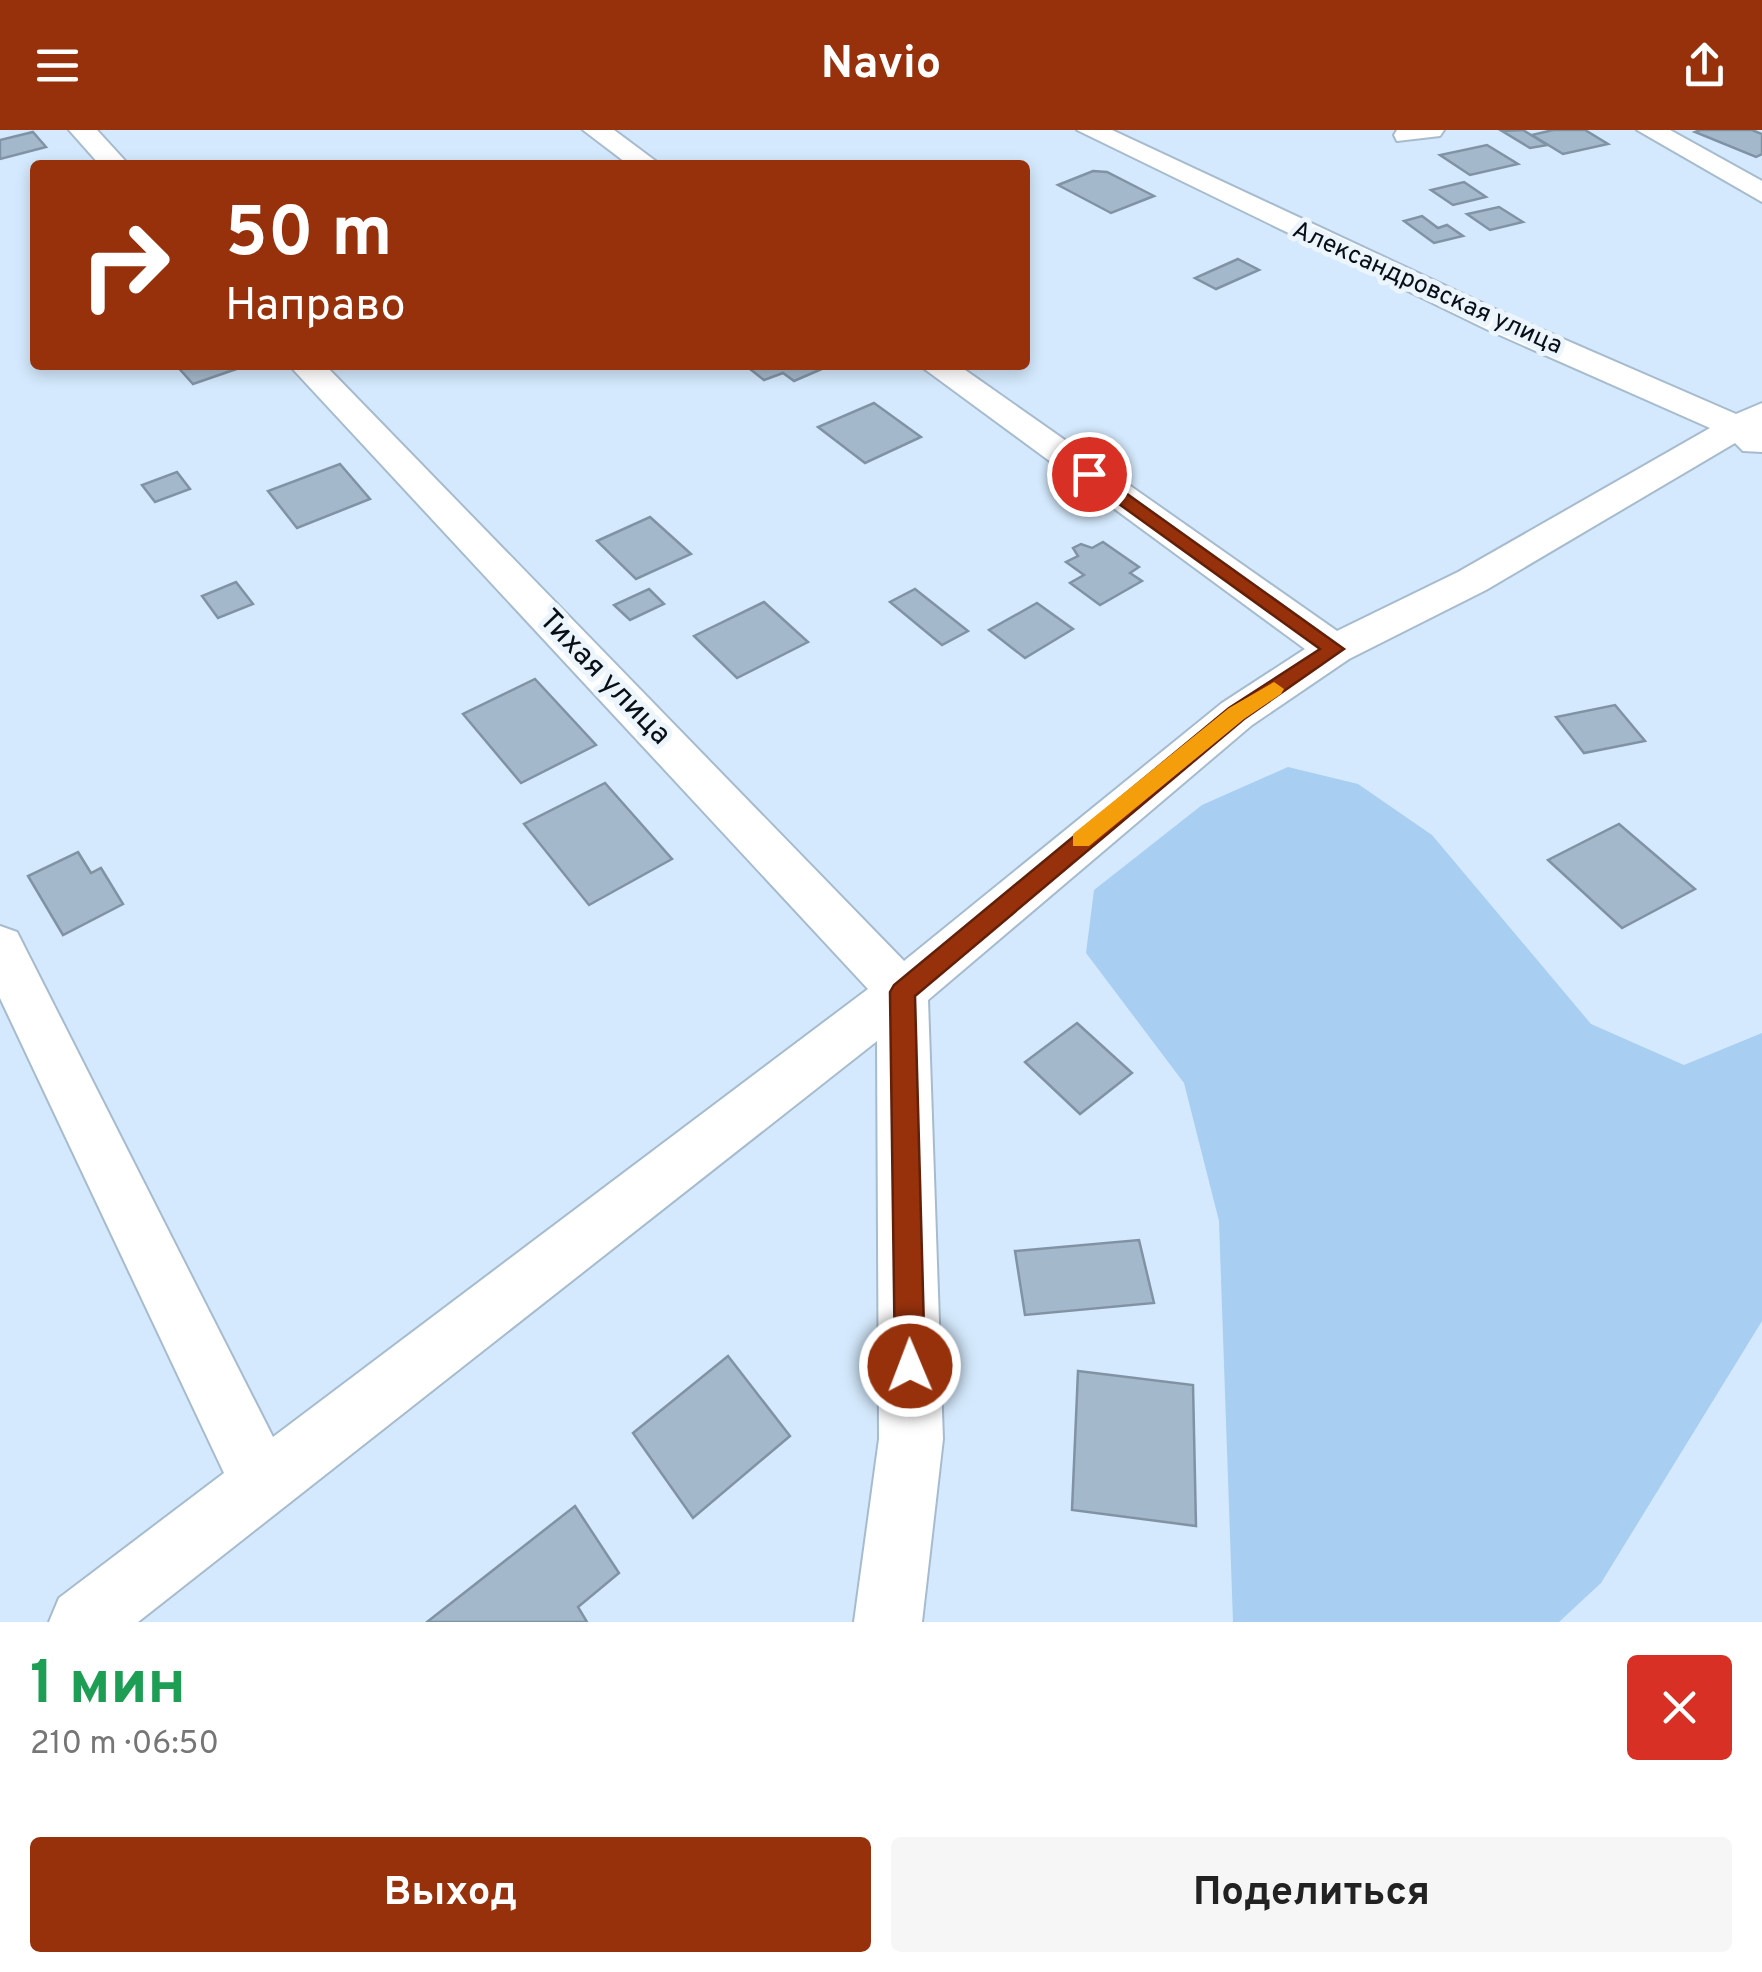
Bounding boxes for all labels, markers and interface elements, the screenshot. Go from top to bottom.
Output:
text: Navio [821,37,941,94]
icon: menu [30,38,85,93]
icon: share [1677,38,1732,93]
text: 50 m [225,192,392,281]
icon: right [60,200,190,330]
street label: Александровская улица [1287,215,1567,363]
text: Направо [225,279,406,336]
pin [1047,432,1132,517]
icon: arrive [1062,447,1117,502]
street label: Тихая улица [530,602,678,754]
position arrow [858,1314,962,1418]
text: 1 мин [30,1649,186,1725]
button: close [1627,1655,1732,1760]
text: 210 m · 06:50 [30,1725,219,1765]
button: Выход [30,1837,871,1952]
button: Поделиться [891,1837,1732,1952]

